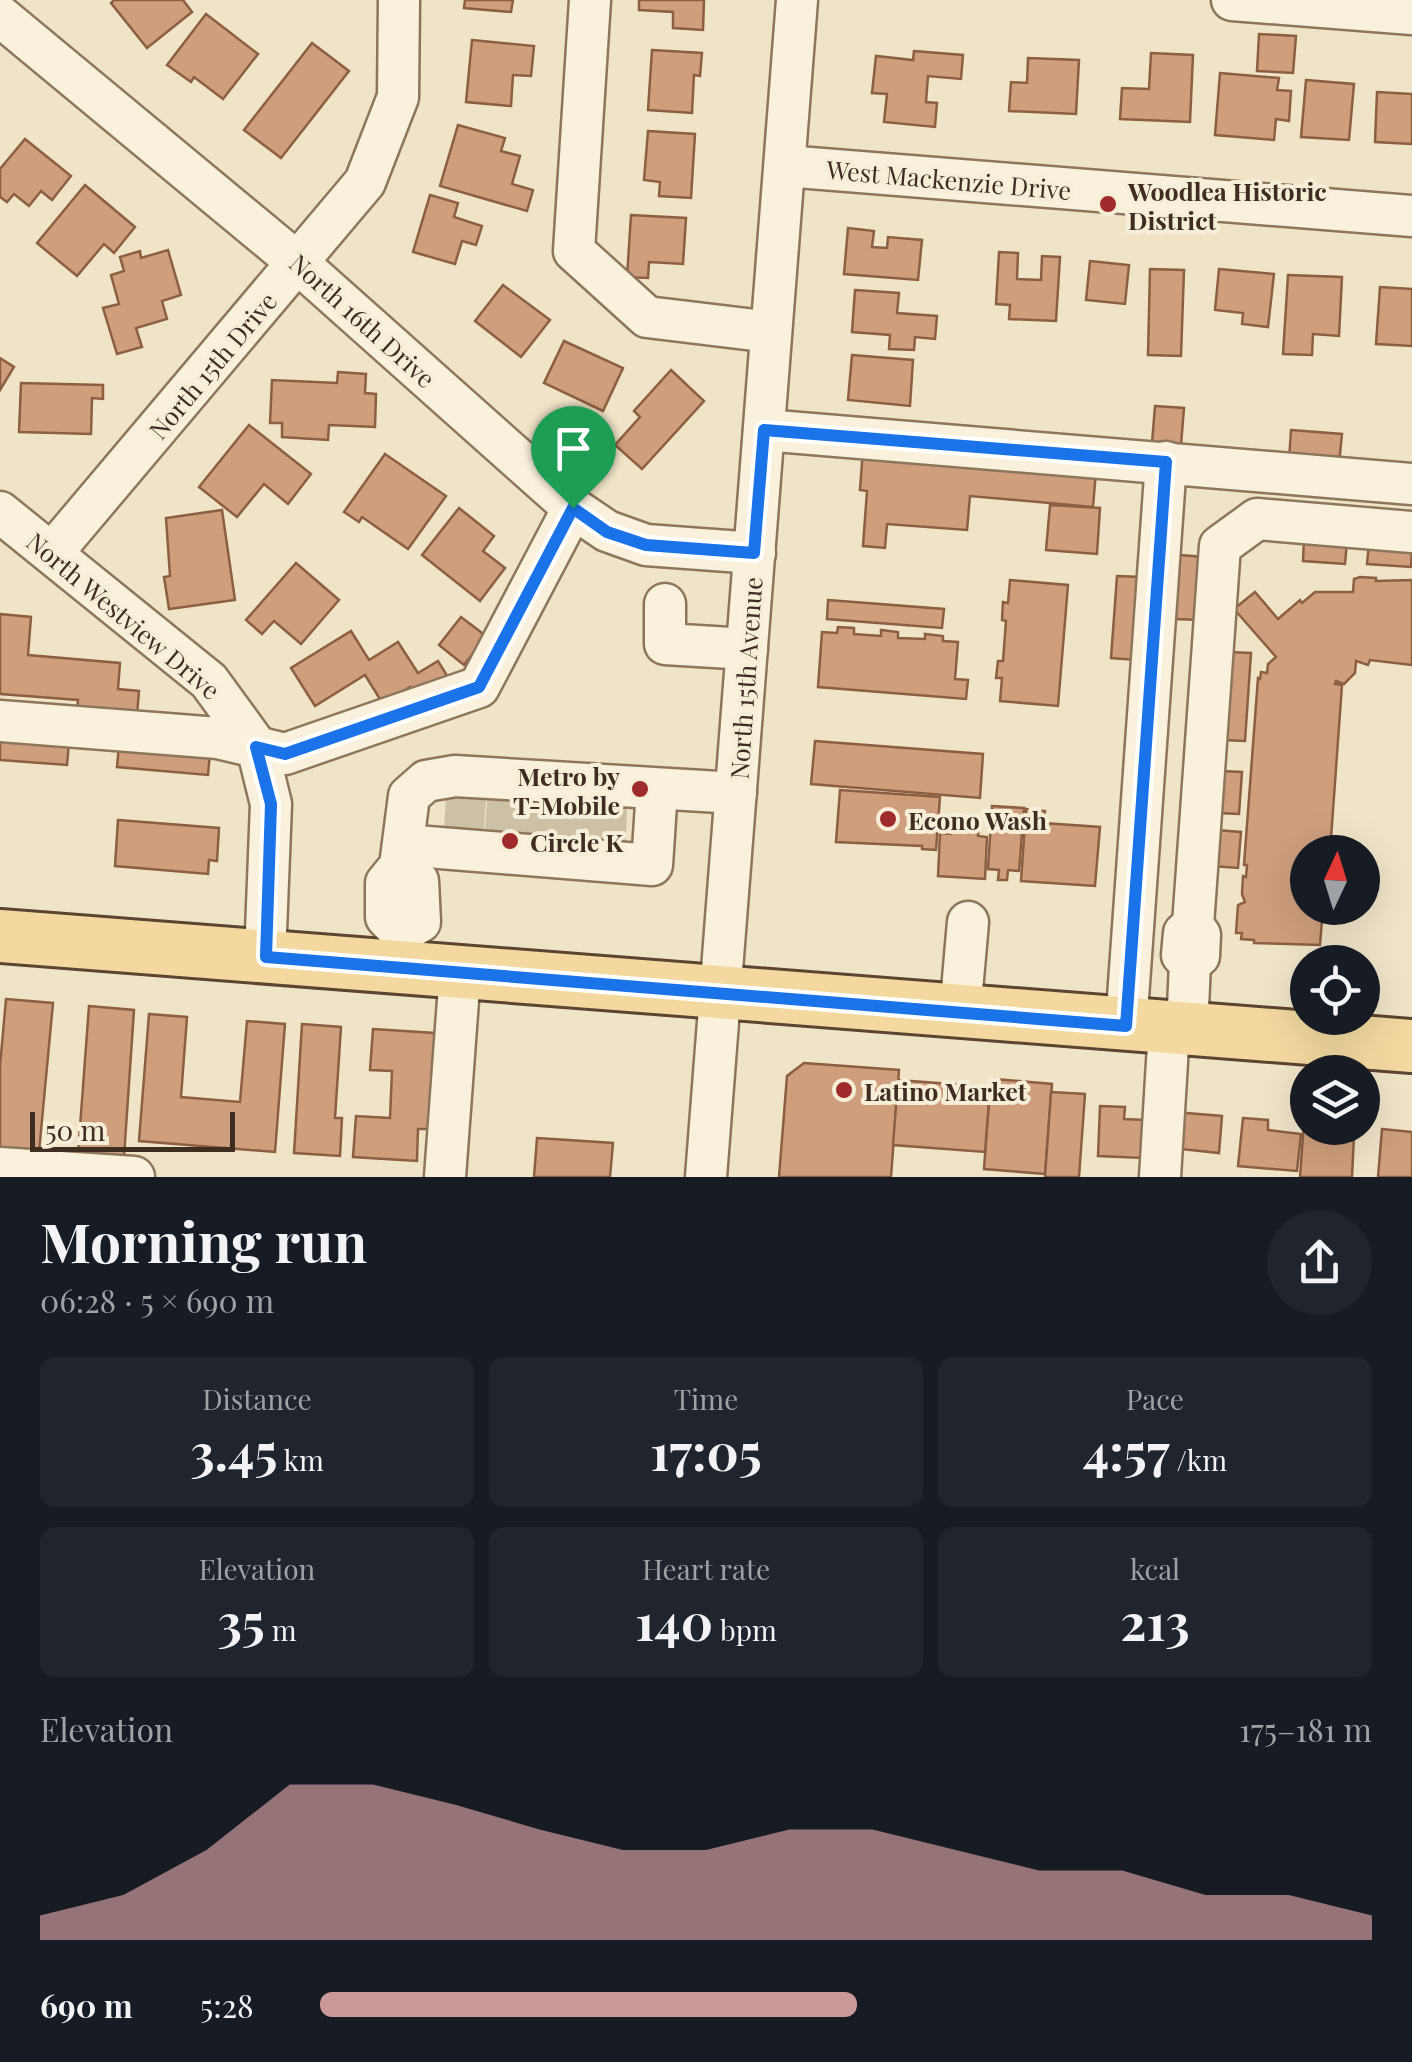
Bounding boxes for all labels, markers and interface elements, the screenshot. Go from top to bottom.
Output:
street label: West Mackenzie Drive [824,152,1073,206]
place label: Woodlea Historic District [1127,174,1327,236]
marker: Woodlea Historic District [1097,193,1119,215]
street label: North 16th Drive [283,246,443,394]
street label: North 15th Drive [141,285,283,445]
pin [531,406,616,509]
icon: arrive [546,421,601,476]
street label: North Westview Drive [20,524,228,706]
street label: North 15th Avenue [721,576,769,780]
place label: Metro by T-Mobile [513,759,620,821]
marker: Metro by T-Mobile [629,778,651,800]
place label: Econo Wash [908,803,1047,836]
marker: Econo Wash [877,808,899,830]
place label: Circle K [530,825,624,858]
marker: Circle K [499,830,521,852]
north arrow [1290,835,1380,925]
map controls [1290,835,1380,1145]
button: locate [1290,945,1380,1035]
button: layers [1290,1055,1380,1145]
place label: Latino Market [864,1074,1027,1107]
marker: Latino Market [833,1079,855,1101]
scale bar [30,1107,235,1152]
text: 50 m [45,1111,105,1148]
text: Morning run [40,1203,367,1277]
button: share [1267,1210,1372,1315]
text: 06:28 · 5 × 690 m [40,1278,274,1321]
text: Distance [202,1380,312,1417]
text: Time [674,1380,738,1417]
text: Pace [1126,1380,1184,1417]
text: 3.45 [190,1417,277,1484]
text: 17:05 [650,1417,762,1484]
text: 4:57 [1083,1417,1169,1484]
text: km [277,1441,324,1478]
text: /km [1169,1441,1227,1478]
text: Elevation [199,1550,315,1587]
text: Heart rate [642,1550,770,1587]
text: kcal [1130,1550,1180,1587]
text: 35 [217,1587,265,1654]
text: 140 [635,1587,713,1654]
text: 213 [1120,1587,1190,1654]
text: m [265,1611,297,1648]
text: bpm [713,1611,777,1648]
text: Elevation [40,1707,173,1750]
text: 175–181 m [1239,1707,1372,1750]
text: 690 m [40,1983,133,2026]
text: 5:28 [200,1983,254,2026]

